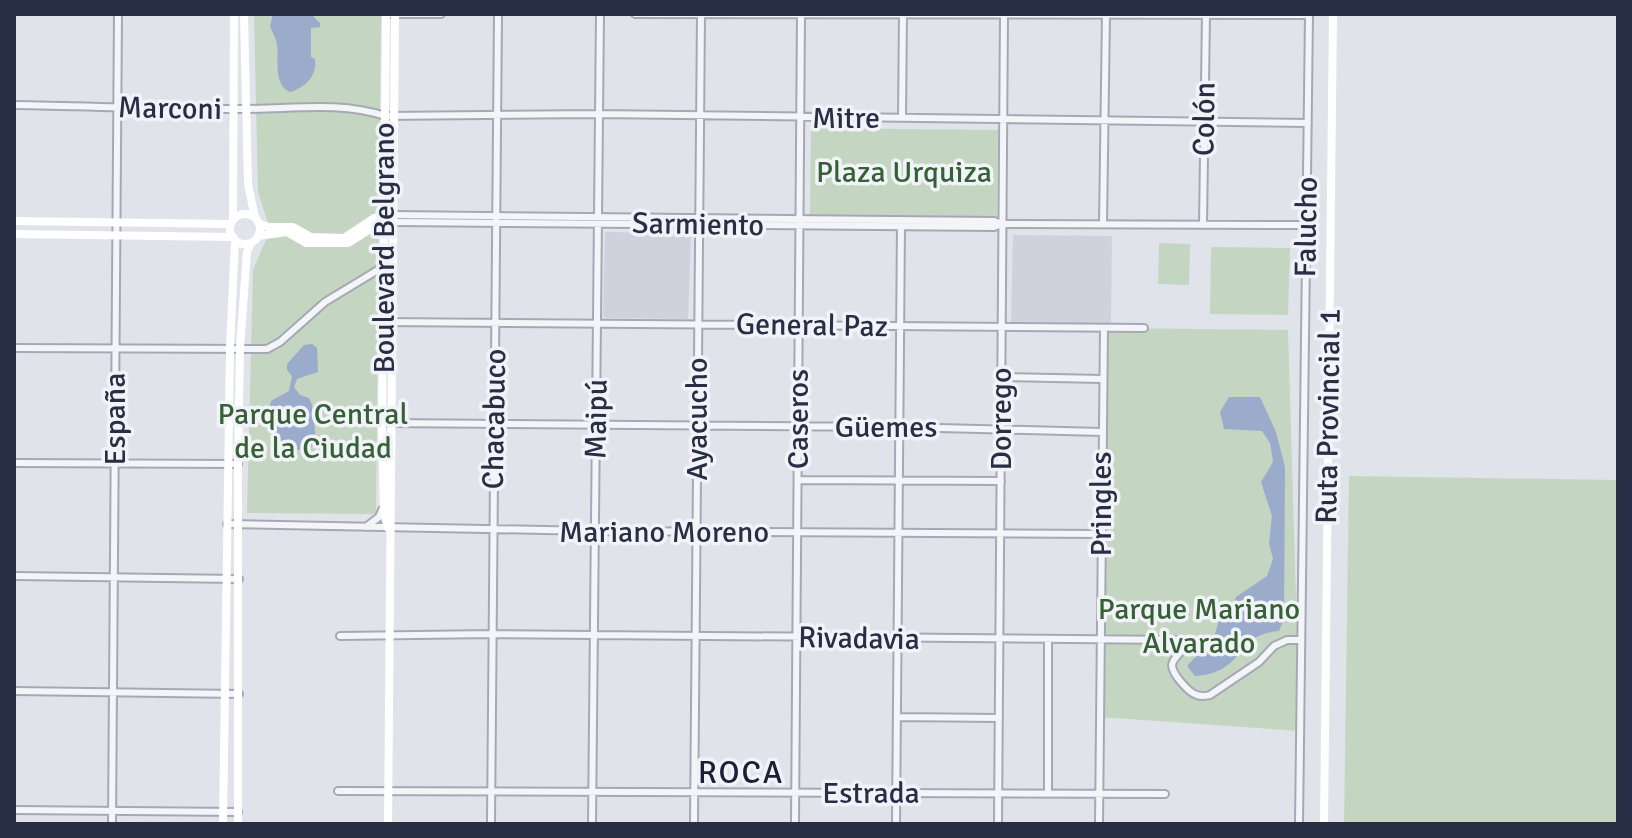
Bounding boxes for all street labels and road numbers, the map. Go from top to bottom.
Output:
street label: Colón [1185,82,1224,156]
street label: Marconi [118,89,222,128]
street label: Mitre [812,100,880,137]
street label: Boulevard Belgrano [366,122,403,374]
street label: Falucho [1287,176,1326,278]
street label: Sarmiento [632,205,764,244]
street label: General Paz [736,306,888,345]
street label: Ruta Provincial 1 [1308,308,1349,524]
street label: Chacabuco [475,348,514,490]
street label: Ayacucho [679,357,716,481]
street label: Dorrego [983,367,1020,471]
street label: Caseros [780,369,817,469]
street label: España [97,373,134,465]
street label: Maipú [577,379,616,459]
street label: Güemes [835,409,937,446]
street label: Pringles [1083,451,1120,557]
street label: Mariano Moreno [559,514,769,551]
street label: Rivadavia [798,619,920,658]
street label: Estrada [822,775,920,812]

